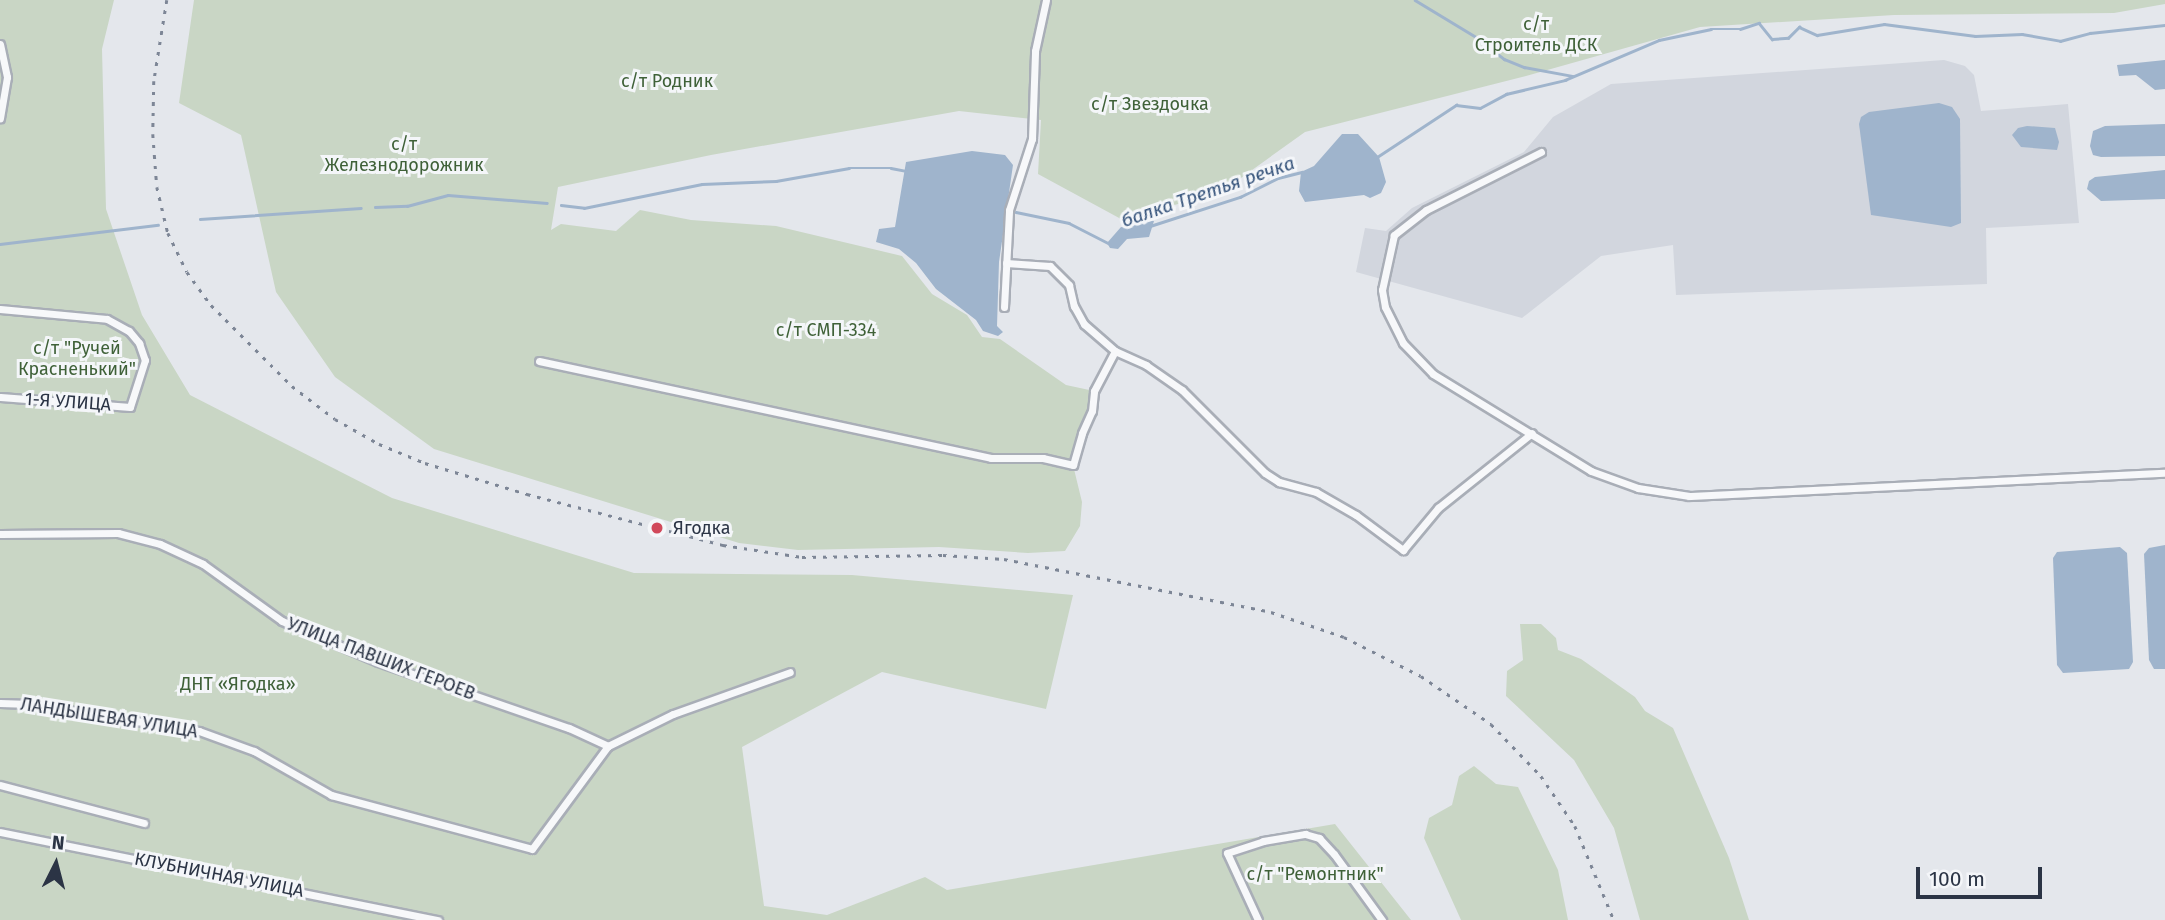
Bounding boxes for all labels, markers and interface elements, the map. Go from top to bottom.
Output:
park label: с/т Строитель ДСК [1475,14,1597,56]
park label: с/т Родник [621,70,713,92]
park label: с/т Звездочка [1091,93,1209,115]
park label: с/т Железнодорожник [324,134,484,176]
water label: балка Третья речка [1118,152,1298,232]
park label: с/т СМП-334 [776,319,876,341]
park label: с/т "Ручей Красненький" [18,338,136,380]
street label: 1-Я УЛИЦА [24,388,112,416]
place label: Ягодка [673,517,730,539]
marker: Ягодка [647,518,667,538]
street label: УЛИЦА ПАВШИХ ГЕРОЕВ [284,613,478,705]
park label: ДНТ «Ягодка» [180,673,296,695]
street label: ЛАНДЫШЕВАЯ УЛИЦА [19,693,199,743]
north arrow [21,829,91,899]
text: N [51,831,66,855]
street label: КЛУБНИЧНАЯ УЛИЦА [132,848,306,902]
scale bar [1920,853,2046,897]
park label: с/т "Ремонтник" [1246,863,1384,885]
text: 100 m [1929,866,1985,892]

